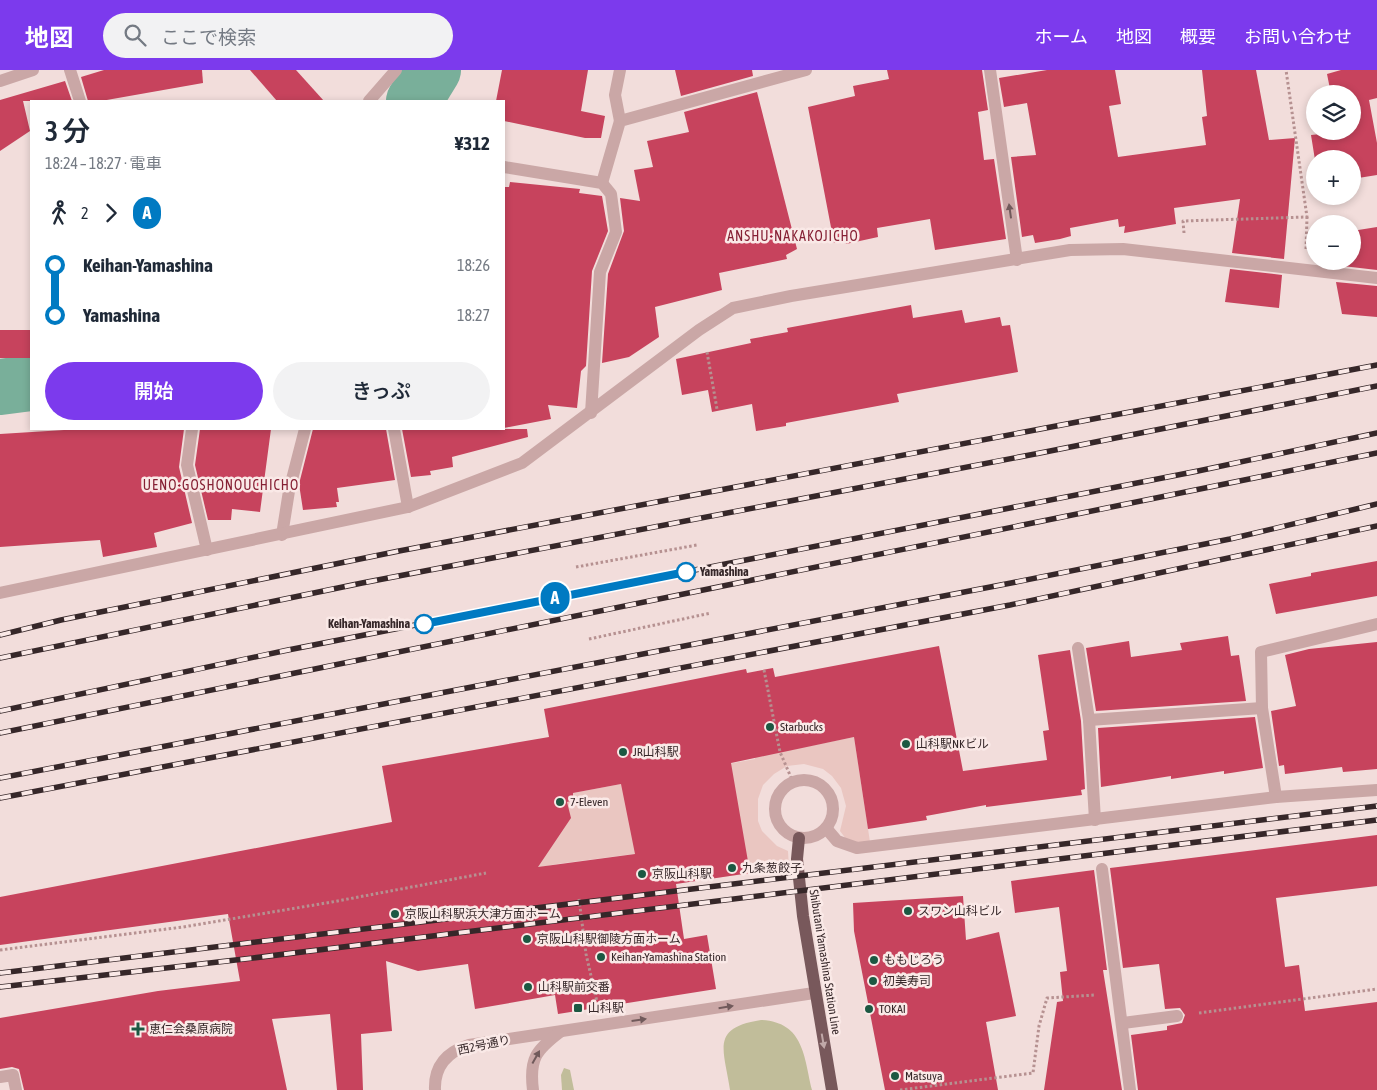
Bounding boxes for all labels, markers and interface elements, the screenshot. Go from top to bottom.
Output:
search box [103,13,453,58]
icon: search [121,21,149,49]
text: 地図 [25,24,73,51]
text: ここで検索 [161,26,256,48]
text: ホーム [1035,26,1088,47]
text: 地図 [1116,26,1152,47]
text: 概要 [1180,26,1216,47]
text: お問い合わせ [1244,26,1352,47]
map controls [1306,85,1361,270]
button: layers [1306,85,1361,140]
text: 3 分 [45,115,90,147]
text: ¥312 [455,132,490,154]
button: + [1306,150,1361,205]
text: 18:24 – 18:27 · 電車 [45,154,161,172]
icon: walk [45,199,73,227]
icon: forward [97,199,125,227]
text: A [143,202,151,223]
one-way arrow [1006,203,1014,219]
text: 2 [81,204,89,222]
button: − [1306,215,1361,270]
district label: ANSHU-NAKAKOJICHO [727,228,859,244]
text: Keihan-Yamashina [83,254,213,276]
text: 18:26 [457,256,490,274]
text: Yamashina [83,304,160,326]
text: 18:27 [457,306,490,324]
button: 開始 [45,362,263,420]
button: きっぷ [273,362,490,420]
district label: UENO-GOSHONOUCHICHO [143,477,299,493]
marker: Yamashina [676,562,696,582]
place label: Yamashina [699,565,749,579]
line badge: A [539,582,571,614]
text: A [551,587,559,608]
marker: Keihan-Yamashina [414,614,434,634]
place label: Keihan-Yamashina [328,617,410,631]
place label: Starbucks [780,720,823,734]
marker: Starbucks [764,721,776,733]
place label: 山科駅NKビル [916,737,989,751]
marker: 山科駅NKビル [900,738,912,750]
place label: JR山科駅 [633,745,679,759]
marker: JR山科駅 [617,746,629,758]
place label: 7-Eleven [570,795,608,809]
marker: 7-Eleven [554,796,566,808]
place label: 九条葱餃子 [742,861,802,875]
marker: 九条葱餃子 [726,862,738,874]
place label: 京阪山科駅 [652,867,712,881]
marker: 京阪山科駅 [636,868,648,880]
street label: Shibutani Yamashina Station Line [807,888,843,1036]
place label: スワン山科ビル [918,904,1002,918]
marker: スワン山科ビル [902,905,914,917]
place label: 京阪山科駅浜大津方面ホーム [405,907,561,921]
marker: 京阪山科駅浜大津方面ホーム [389,908,401,920]
place label: 京阪山科駅御陵方面ホーム [537,932,681,946]
marker: 京阪山科駅御陵方面ホーム [521,933,533,945]
place label: Keihan-Yamashina Station [611,950,726,964]
marker: Keihan-Yamashina Station [595,951,607,963]
place label: ももじろう [884,953,944,967]
marker: ももじろう [868,954,880,966]
place label: 初美寿司 [883,974,931,988]
marker: 初美寿司 [867,975,879,987]
place label: 山科駅前交番 [538,980,610,994]
marker: 山科駅前交番 [522,981,534,993]
place label: 山科駅 [588,1001,624,1015]
marker: 山科駅 [572,1002,584,1014]
place label: TOKAI [879,1002,906,1016]
one-way arrow [718,1003,734,1011]
marker: TOKAI [863,1003,875,1015]
one-way arrow [632,1016,648,1024]
marker: 恵仁会桑原病院 [131,1022,145,1036]
place label: 恵仁会桑原病院 [149,1022,233,1036]
street label: 西2号通り [456,1033,512,1057]
one-way arrow [819,1033,827,1049]
one-way arrow [532,1049,540,1064]
place label: Matsuya [905,1069,943,1083]
marker: Matsuya [889,1070,901,1082]

